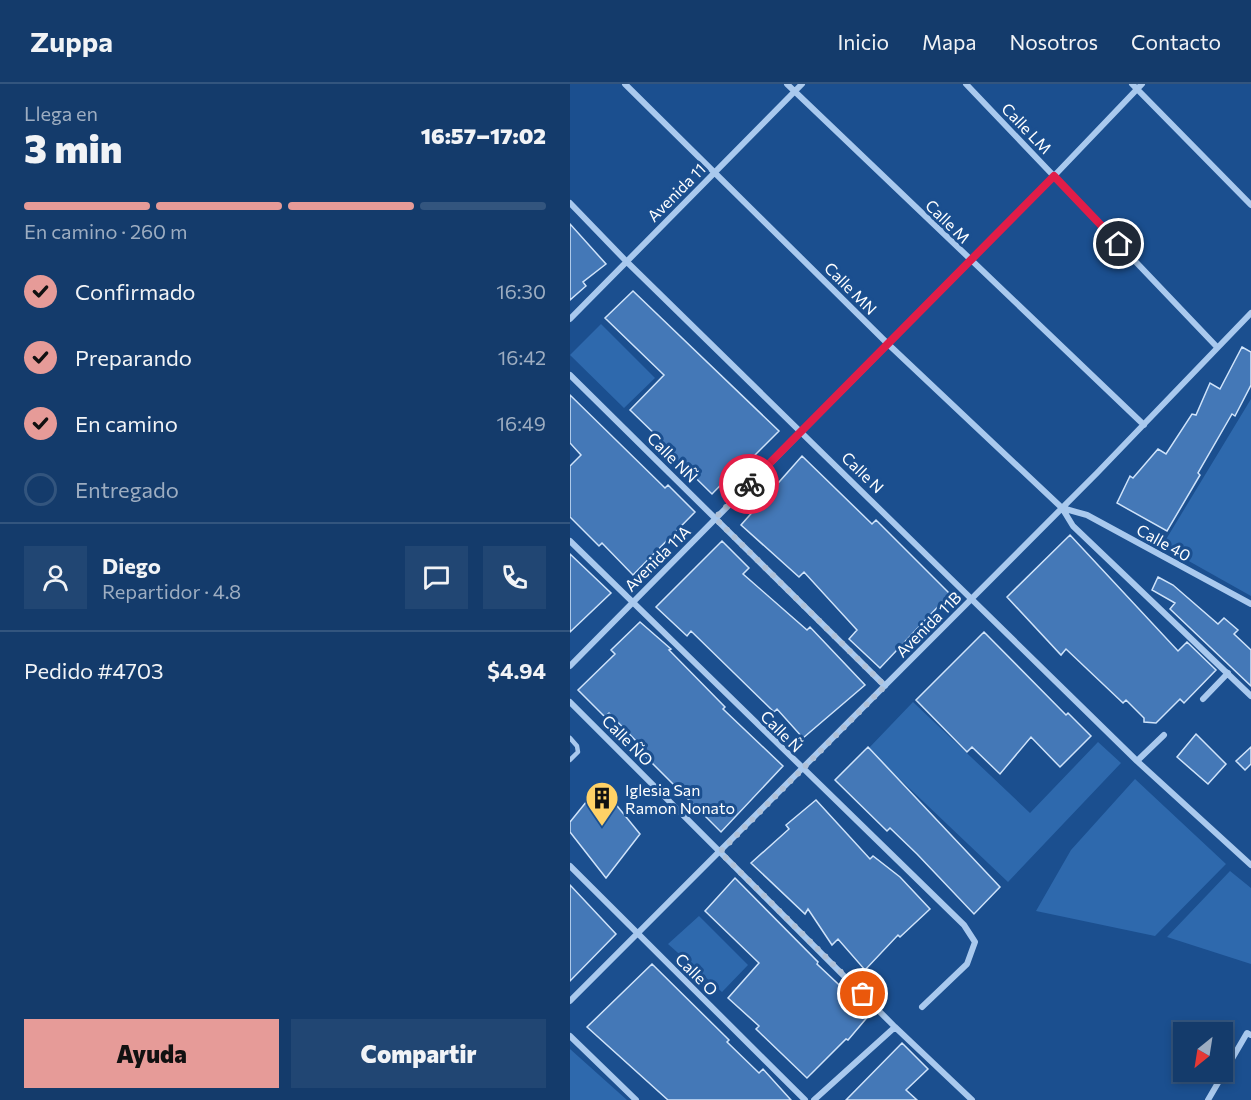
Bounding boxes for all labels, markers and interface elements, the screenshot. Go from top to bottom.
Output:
text: Zuppa [30,24,113,58]
text: Inicio [837,29,889,54]
text: Mapa [922,29,976,54]
text: Nosotros [1009,29,1098,54]
text: Contacto [1131,29,1221,54]
street label: Calle LM [998,99,1056,157]
text: Llega en [24,101,98,125]
text: 16:57–17:02 [421,122,546,149]
text: 3 min [24,123,122,171]
street label: Avenida 11 [643,159,709,225]
street label: Calle M [922,195,974,247]
pin [1093,218,1144,269]
text: En camino · 260 m [24,219,187,243]
icon: home [1102,227,1135,260]
street label: Calle MN [821,258,881,318]
icon: check [24,275,57,308]
text: Confirmado [75,278,196,305]
text: 16:30 [496,279,546,303]
icon: check [24,341,57,374]
text: Preparando [75,344,192,371]
text: 16:42 [498,345,546,369]
icon: check [24,407,57,440]
text: En camino [75,410,178,437]
text: 16:49 [496,411,546,435]
street label: Calle NÑ [644,428,702,486]
street label: Calle N [838,447,888,497]
courier [719,454,779,514]
icon: bike [733,468,766,501]
text: Entregado [75,476,179,503]
street label: Calle 40 [1134,519,1194,565]
street label: Avenida 11A [620,521,694,595]
button: person [24,546,87,609]
button: chat [405,546,468,609]
button: phone [483,546,546,609]
text: Diego [102,552,161,579]
text: Repartidor · 4.8 [102,579,241,603]
street label: Avenida 11B [891,587,965,661]
text: Pedido #4703 [24,657,164,684]
text: $4.94 [487,657,546,684]
street label: Calle Ñ [757,706,807,756]
street label: Calle ÑO [599,711,657,769]
building icon: Iglesia San Ramon Nonato [584,780,620,827]
place label: Iglesia San Ramon Nonato [625,780,735,817]
street label: Calle O [672,949,722,999]
pin [837,968,888,1019]
icon: bag [846,977,879,1010]
button: Ayuda [24,1019,279,1088]
button: Compartir [291,1019,546,1088]
north arrow [1173,1022,1233,1082]
map controls [1173,1022,1233,1082]

